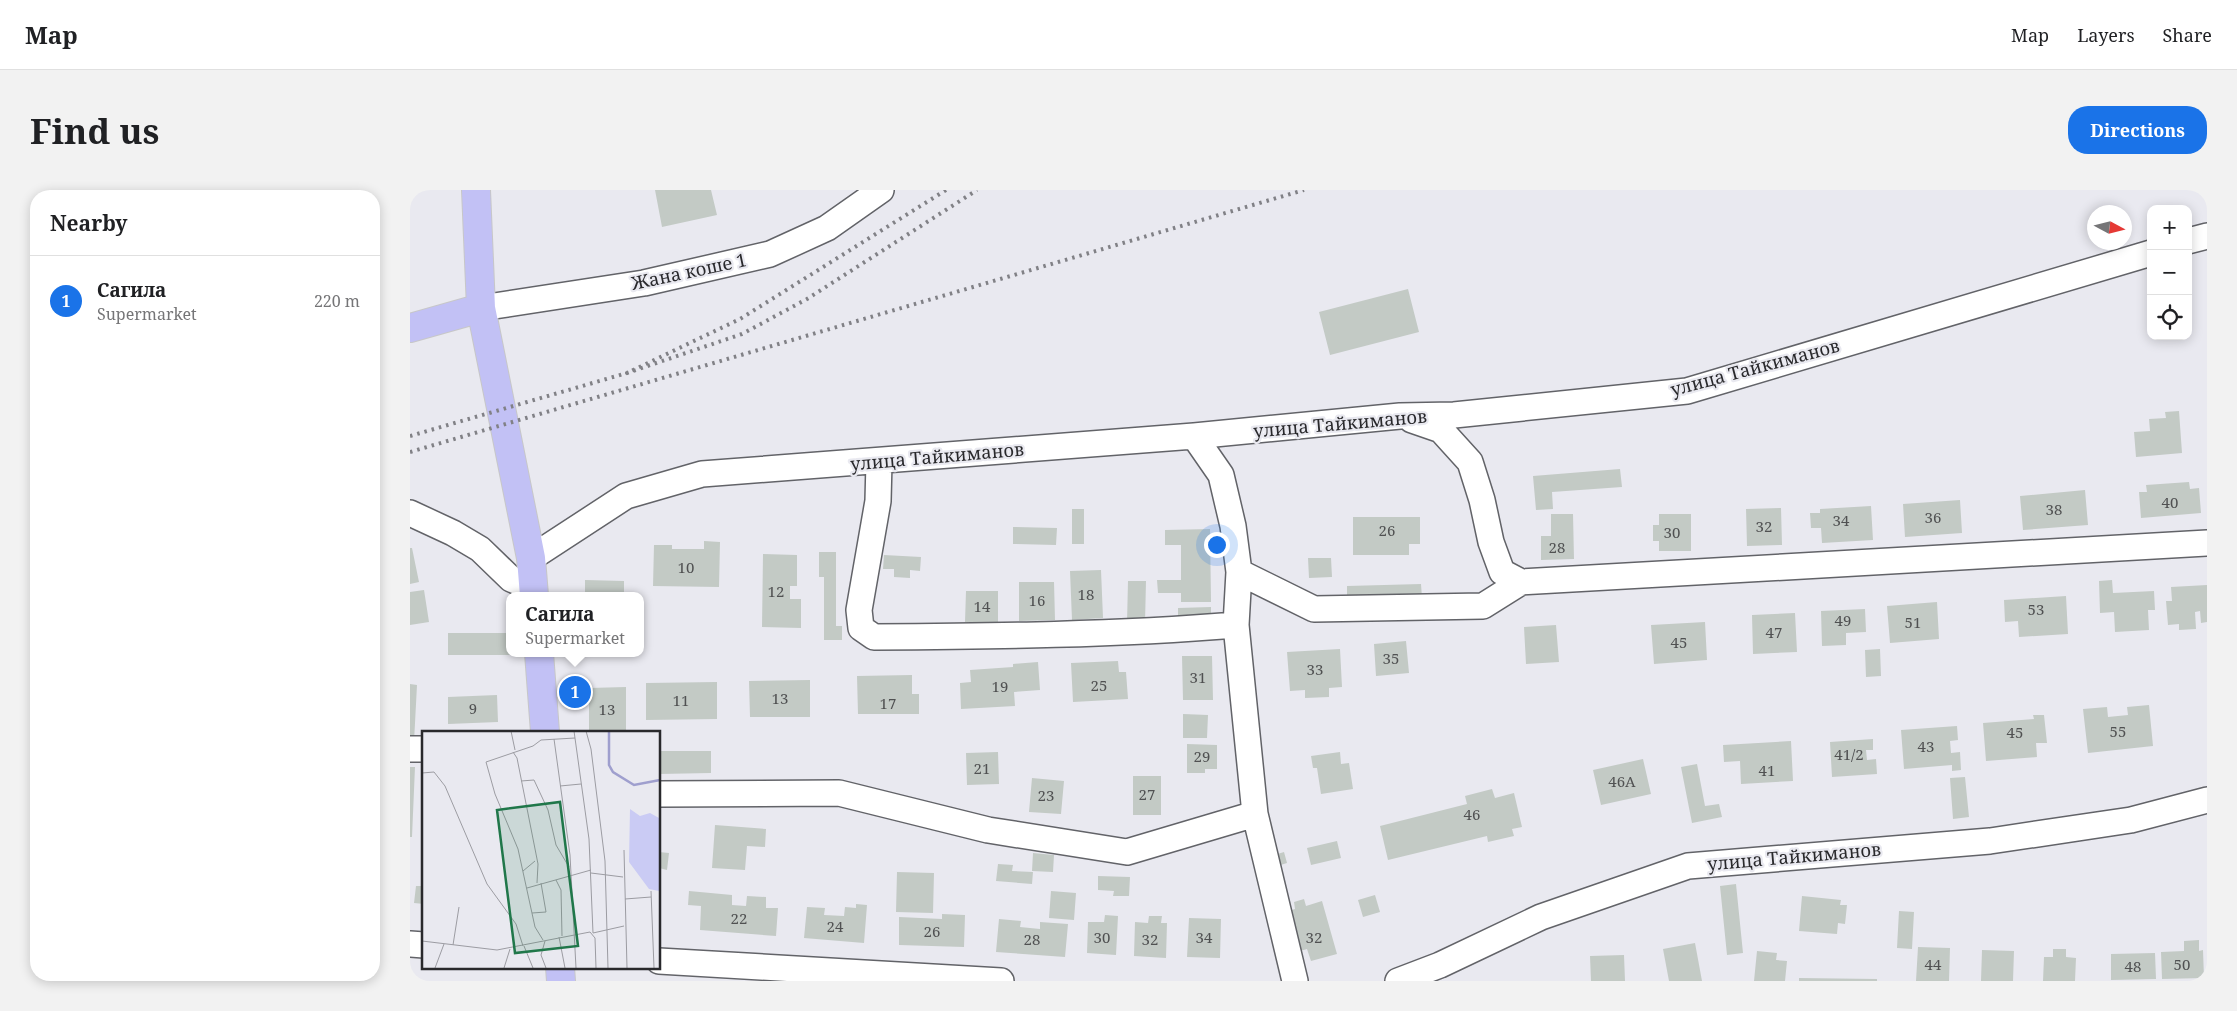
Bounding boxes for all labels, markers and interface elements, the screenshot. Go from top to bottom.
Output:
text: Map [25,18,78,51]
text: Map [2011,23,2049,47]
text: Layers [2077,23,2135,47]
text: Share [2163,23,2212,47]
button: Directions [2068,106,2207,154]
text: Find us [30,107,159,154]
north arrow [2087,205,2132,250]
map controls [2147,205,2192,340]
button: + [2147,205,2192,250]
text: Nearby [50,209,128,237]
street label: Жана коше 1 [628,247,749,295]
button: − [2147,250,2192,295]
text: Сагила [97,277,166,303]
text: 1 [61,290,71,312]
text: 220 m [314,290,360,312]
button: locate [2147,295,2192,340]
text: Supermarket [97,303,197,325]
street label: улица Тайкиманов [1667,333,1842,401]
street label: улица Тайкиманов [1252,403,1428,443]
street label: улица Тайкиманов [849,436,1025,476]
house number: 40 [2162,492,2178,512]
house number: 38 [2046,499,2062,519]
house number: 36 [1925,507,1941,527]
house number: 34 [1833,510,1850,530]
house number: 32 [1756,516,1772,536]
house number: 26 [1379,520,1395,540]
house number: 30 [1664,522,1680,542]
your location [1204,532,1230,558]
house number: 28 [1549,537,1565,557]
house number: 10 [678,557,694,577]
house number: 12 [768,581,784,601]
house number: 18 [1078,584,1094,604]
house number: 16 [1029,590,1045,610]
popup [506,592,644,657]
house number: 14 [974,596,991,616]
house number: 53 [2028,599,2044,619]
text: Сагила [525,601,595,627]
house number: 49 [1835,610,1851,630]
house number: 51 [1905,612,1921,632]
house number: 47 [1766,622,1782,642]
text: Supermarket [525,627,625,649]
house number: 45 [1671,632,1687,652]
house number: 35 [1383,648,1399,668]
house number: 33 [1307,659,1323,679]
house number: 31 [1190,667,1206,687]
pin: 1 [559,673,591,711]
house number: 25 [1091,675,1107,695]
house number: 19 [992,676,1008,696]
house number: 13 [772,688,788,708]
house number: 11 [673,690,689,710]
house number: 17 [880,693,896,713]
house number: 9 [469,698,477,718]
house number: 13 [599,699,615,719]
house number: 55 [2110,721,2126,741]
house number: 45 [2007,722,2023,742]
inset map [422,731,660,968]
house number: 43 [1918,736,1934,756]
house number: 41/2 [1834,744,1864,764]
house number: 29 [1194,746,1210,766]
house number: 21 [974,758,990,778]
house number: 41 [1759,760,1775,780]
house number: 46A [1608,771,1636,791]
house number: 27 [1139,784,1155,804]
house number: 23 [1038,785,1054,805]
house number: 46 [1464,804,1480,824]
street label: улица Тайкиманов [1706,836,1882,876]
house number: 22 [731,908,747,928]
house number: 24 [827,916,844,936]
house number: 26 [924,921,940,941]
house number: 30 [1094,927,1110,947]
house number: 34 [1196,927,1213,947]
house number: 32 [1306,927,1322,947]
house number: 28 [1024,929,1040,949]
house number: 32 [1142,929,1158,949]
house number: 44 [1925,954,1942,974]
house number: 50 [2174,954,2190,974]
house number: 48 [2125,956,2141,976]

